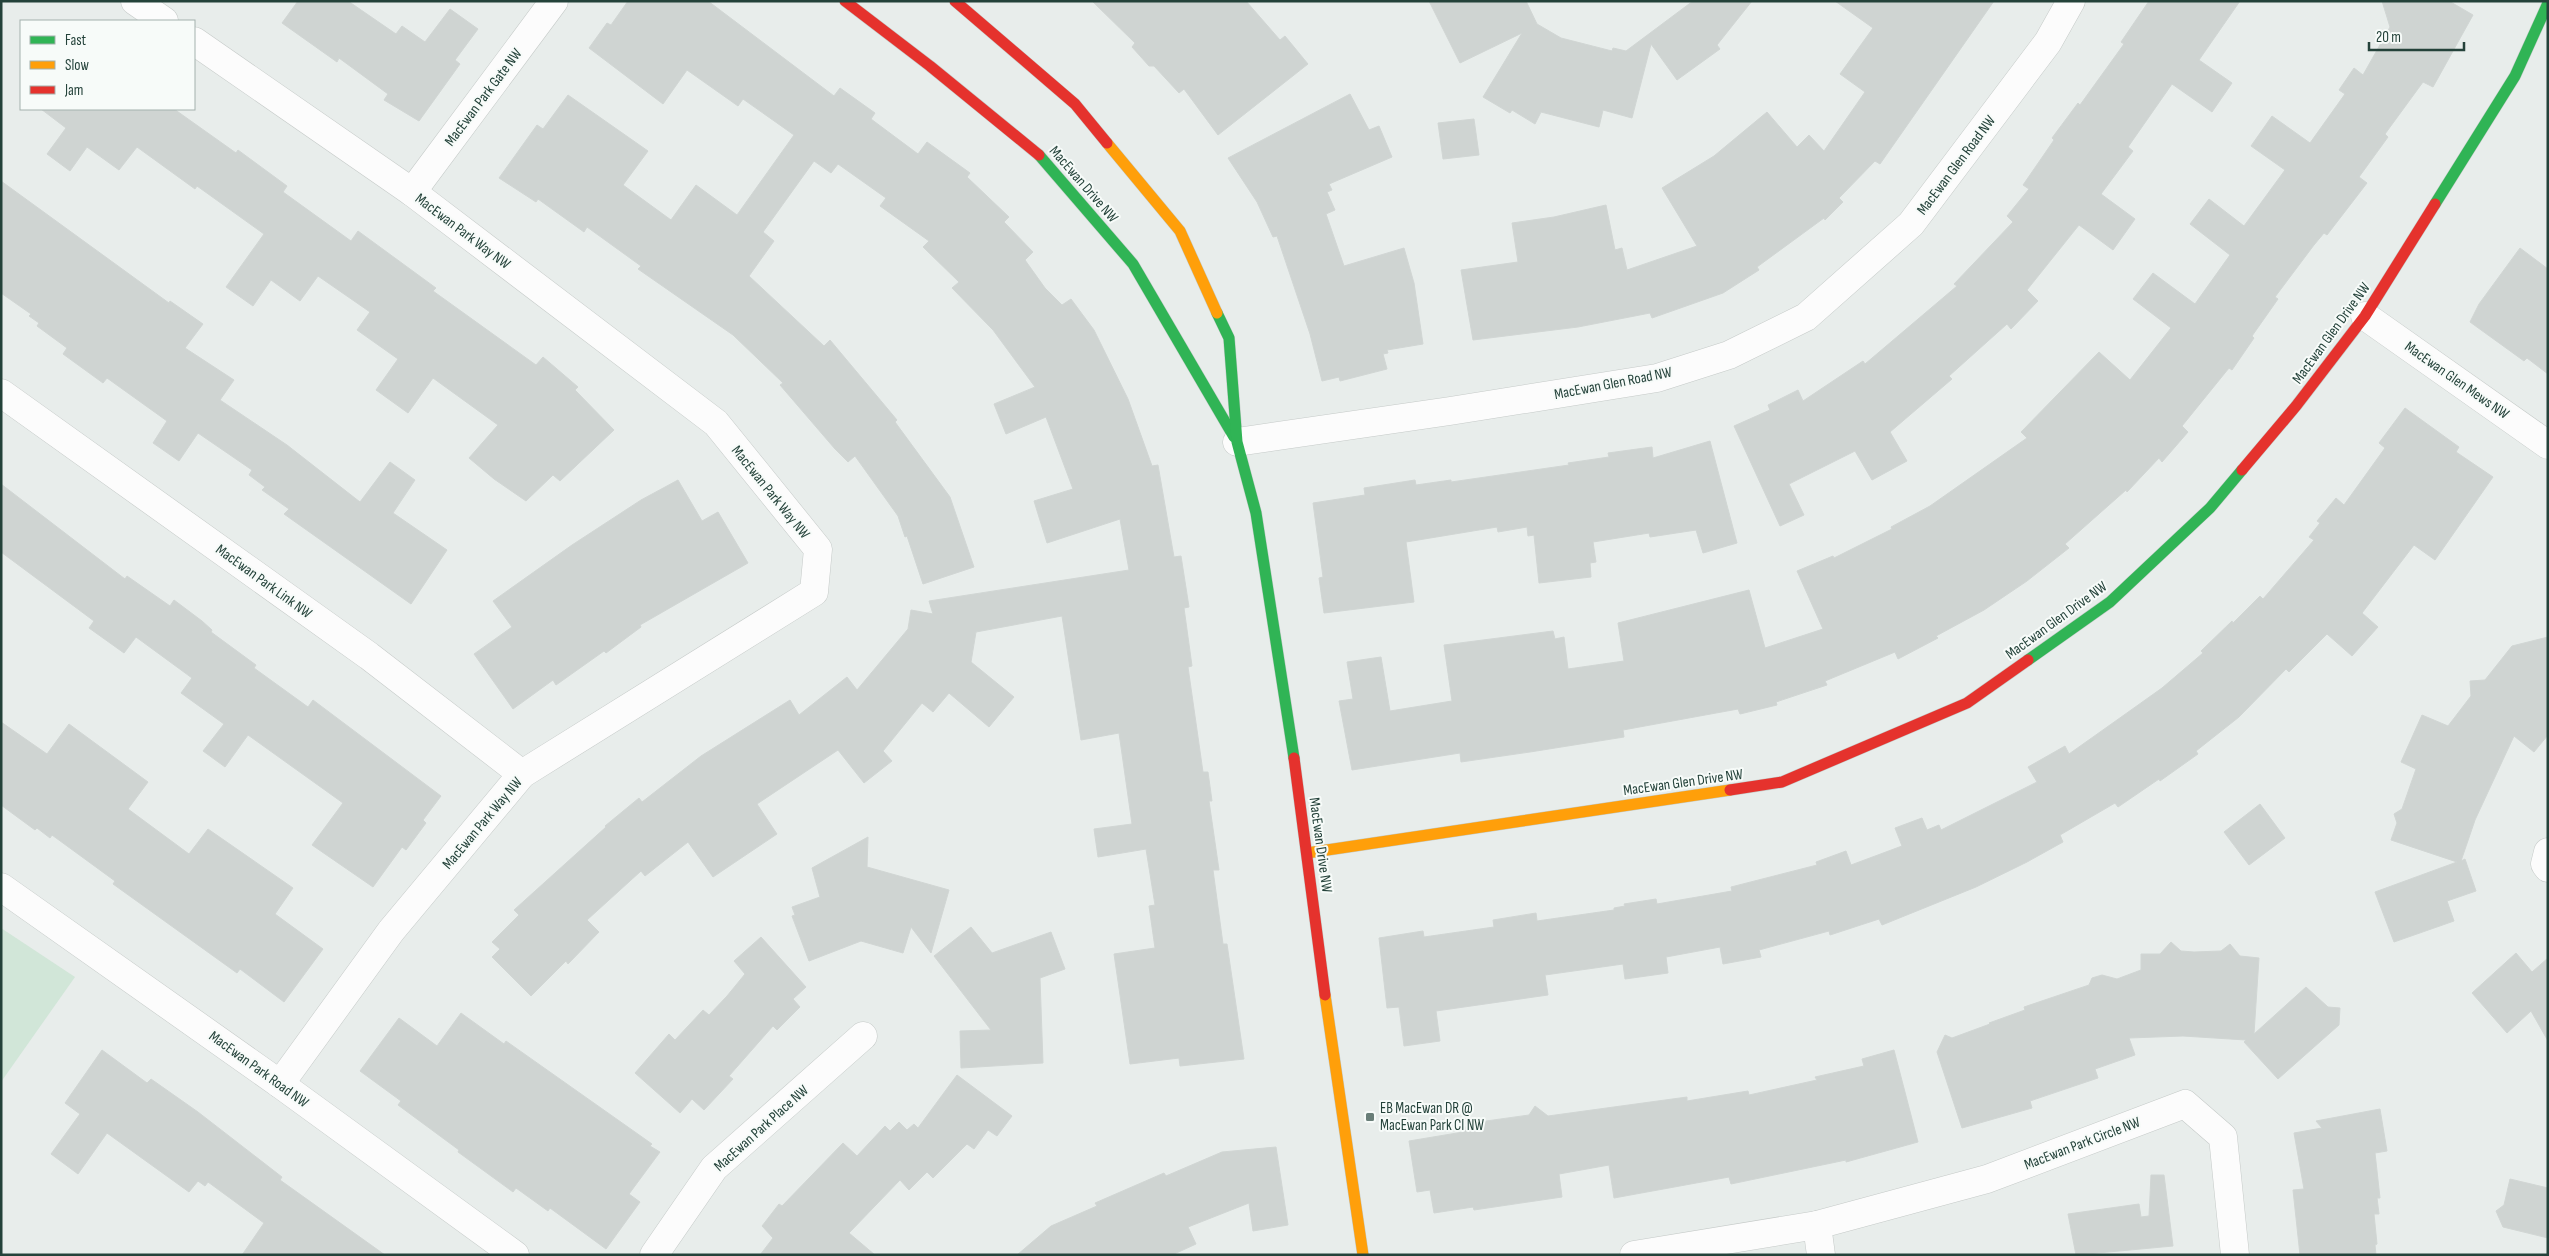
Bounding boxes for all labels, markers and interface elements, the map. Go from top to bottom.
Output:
legend [20,20,195,110]
scale bar [2369,20,2464,52]
text: 20 m [2376,28,2401,47]
text: Fast [65,31,87,50]
street label: MacEwan Park Gate NW [440,44,526,150]
text: Slow [65,56,89,75]
text: Jam [64,81,83,100]
street label: MacEwan Glen Road NW [1913,112,2000,219]
street label: MacEwan Drive NW [1045,142,1122,227]
street label: MacEwan Park Way NW [411,189,514,274]
street label: MacEwan Glen Drive NW [2288,279,2375,388]
street label: MacEwan Glen Mews NW [2401,337,2513,424]
street label: MacEwan Glen Road NW [1553,363,1674,404]
street label: MacEwan Park Way NW [727,442,814,543]
street label: MacEwan Park Link NW [212,540,316,623]
street label: MacEwan Glen Drive NW [2002,577,2111,664]
street label: MacEwan Glen Drive NW [1622,765,1744,800]
street label: MacEwan Park Way NW [438,773,527,873]
street label: MacEwan Drive NW [1304,796,1337,894]
street label: MacEwan Park Road NW [205,1027,313,1112]
street label: MacEwan Park Place NW [710,1081,813,1176]
place label: EB MacEwan DR @ MacEwan Park CI NW [1380,1099,1484,1135]
marker: EB MacEwan DR @ MacEwan Park CI NW [1364,1111,1376,1123]
street label: MacEwan Park Circle NW [2021,1113,2143,1174]

